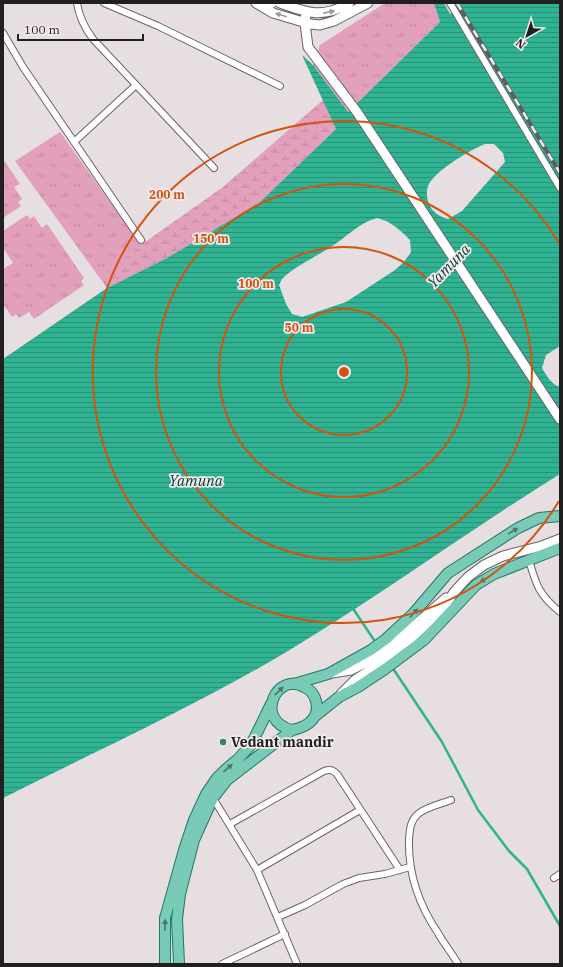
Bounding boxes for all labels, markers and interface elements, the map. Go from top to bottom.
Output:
one-way arrow [323,8,335,14]
one-way arrow [274,12,286,18]
scale bar [18,16,143,42]
north arrow [507,16,547,56]
text: 100 m [24,22,60,37]
text: N [513,35,528,52]
text: 200 m [149,187,185,202]
text: 150 m [193,231,229,246]
water label: Yamuna [423,239,475,292]
text: 100 m [238,276,274,291]
text: 50 m [285,320,314,335]
centre of rings [337,365,351,379]
water label: Yamuna [169,471,224,490]
one-way arrow [508,527,518,535]
one-way arrow [480,575,490,583]
one-way arrow [409,608,418,617]
one-way arrow [274,686,284,696]
place label: Vedant mandir [231,733,334,751]
marker: Vedant mandir [218,737,228,747]
one-way arrow [222,763,233,772]
one-way arrow [162,918,168,931]

